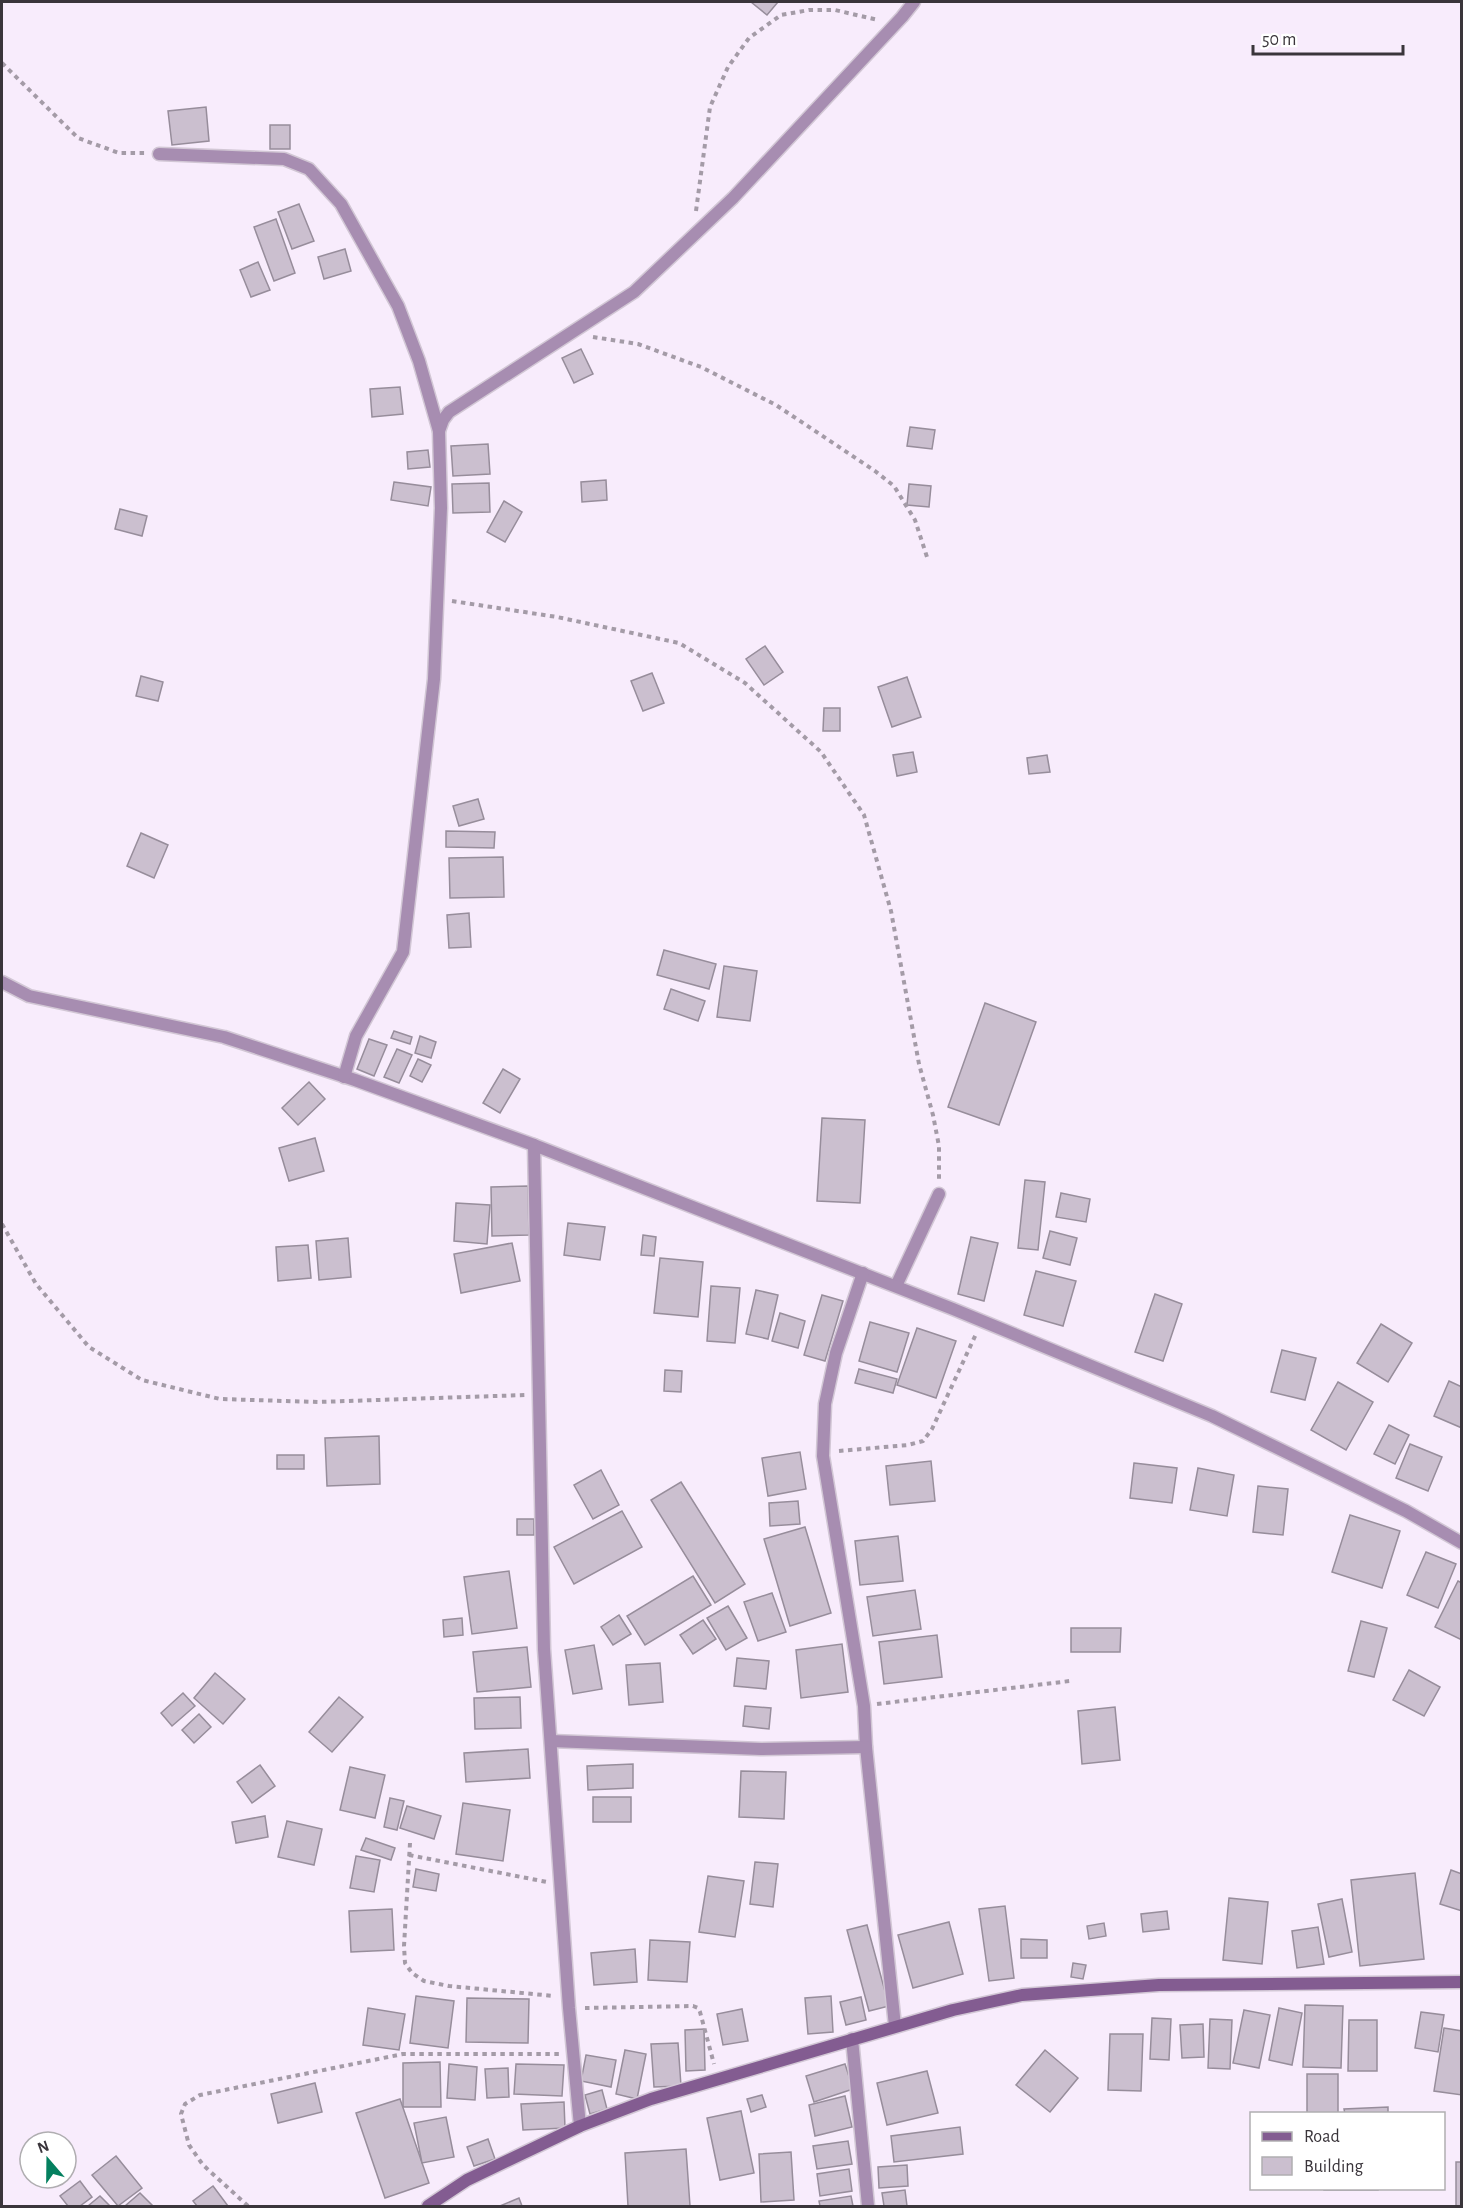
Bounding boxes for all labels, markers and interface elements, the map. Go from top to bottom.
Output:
scale bar [1253,18,1403,56]
text: 50 m [1262,31,1296,49]
legend [1250,2112,1445,2190]
text: Road [1304,2128,1340,2146]
north arrow [18,2130,78,2190]
text: N [35,2137,51,2156]
text: Building [1304,2158,1364,2176]

